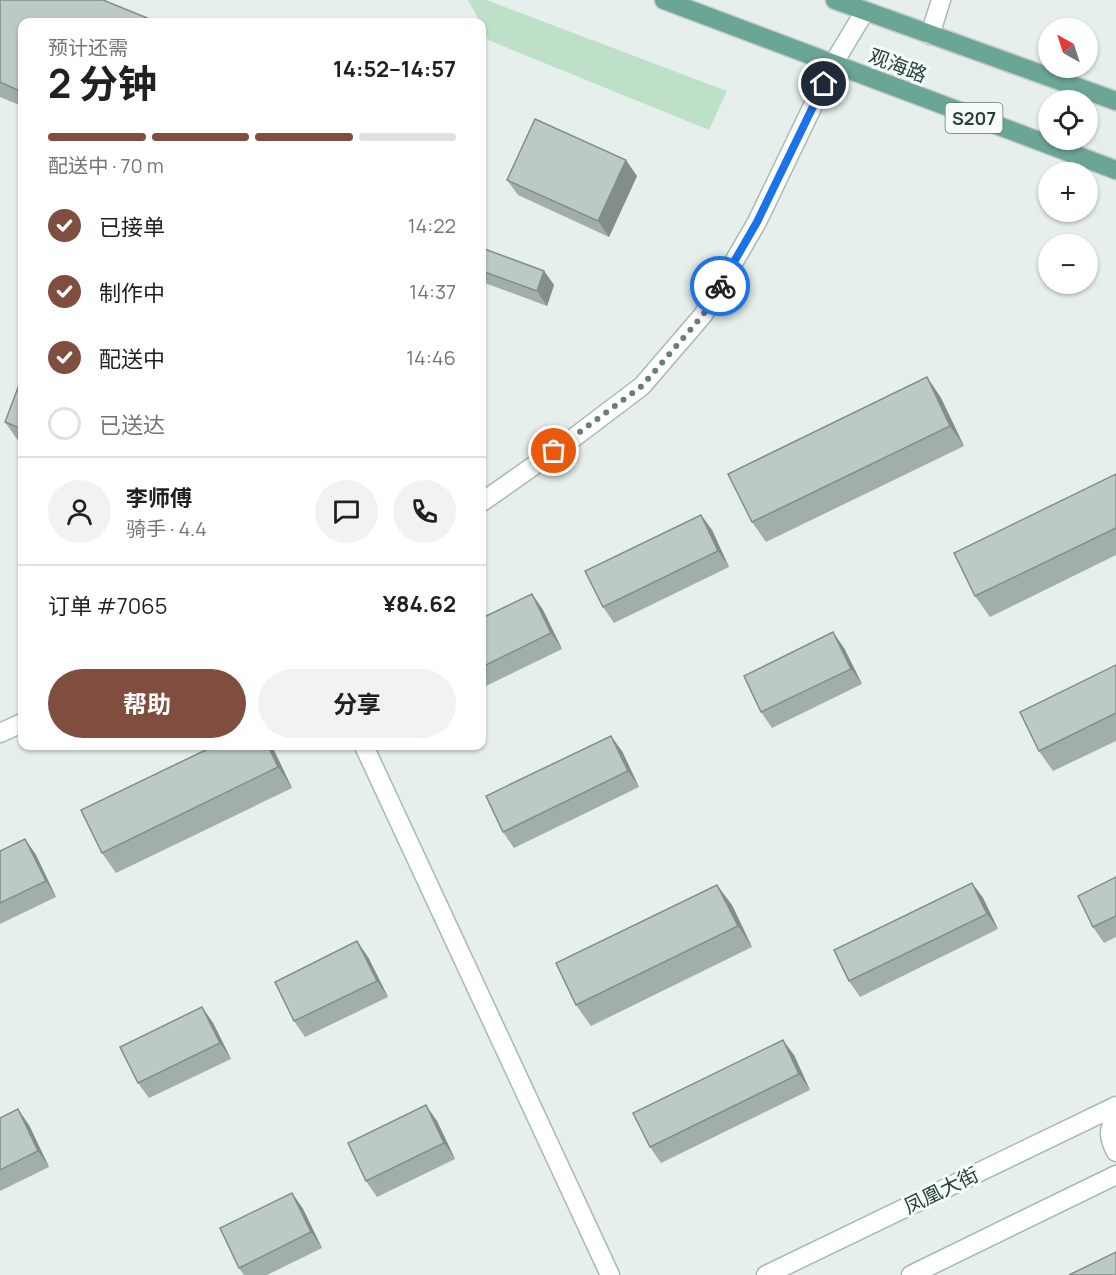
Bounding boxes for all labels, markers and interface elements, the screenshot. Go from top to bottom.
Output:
north arrow [1038,18,1098,78]
map controls [1038,18,1098,294]
text: 预计还需 [48,34,128,61]
street label: 观海路 [865,42,931,88]
text: 14:52–14:57 [333,54,456,84]
text: 2 分钟 [48,56,157,110]
pin [798,58,849,109]
icon: home [807,67,840,100]
button: locate [1038,90,1098,150]
road number: S207 [946,103,1002,133]
text: 配送中 · 70 m [48,152,164,179]
button: + [1038,162,1098,222]
icon: check [48,209,81,242]
text: 已接单 [99,212,165,242]
text: 14:22 [408,212,456,239]
button: − [1038,234,1098,294]
courier [690,256,750,316]
icon: bike [704,270,737,303]
icon: check [48,275,81,308]
text: 制作中 [99,278,165,308]
text: 14:37 [409,278,456,305]
icon: check [48,341,81,374]
text: 配送中 [99,344,165,374]
text: 14:46 [406,344,456,371]
text: 已送达 [99,410,165,440]
pin [528,425,579,476]
icon: bag [537,434,570,467]
button: person [48,480,111,543]
button: chat [315,480,378,543]
button: phone [393,480,456,543]
text: 李师傅 [126,483,192,513]
text: 骑手 · 4.4 [126,515,207,542]
text: ¥84.62 [383,589,456,619]
text: 订单 #7065 [48,591,167,621]
button: 帮助 [48,669,246,738]
button: 分享 [258,669,456,738]
street label: 凤凰大街 [899,1160,983,1220]

